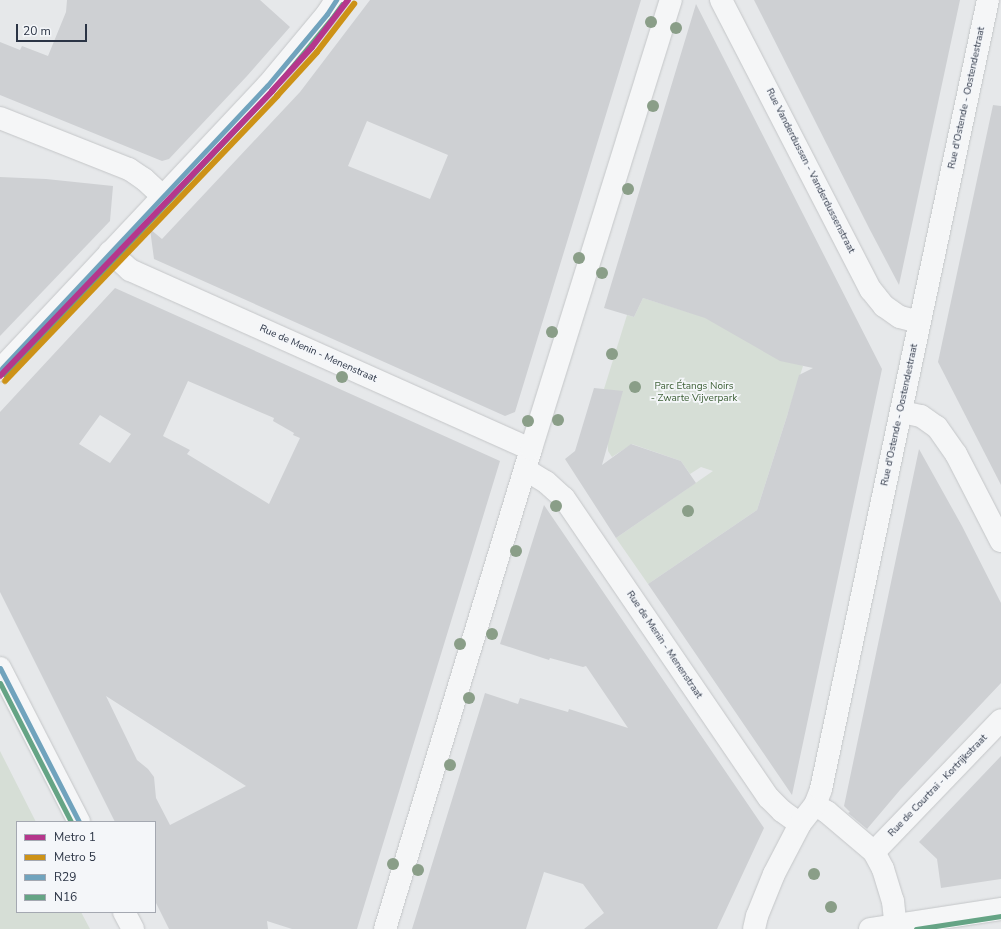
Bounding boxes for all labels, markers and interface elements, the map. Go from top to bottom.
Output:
scale bar [18,16,89,42]
text: 20 m [23,23,51,39]
street label: Rue d'Ostende - Oostendestraat [946,26,988,170]
street label: Rue Vanderdussen - Vanderdussenstraat [763,87,857,255]
street label: Rue de Menin - Menenstraat [257,323,379,385]
street label: Rue d'Ostende - Oostendestraat [879,343,921,487]
park label: Parc Étangs Noirs - Zwarte Vijverpark [651,380,737,404]
street label: Rue de Menin - Menenstraat [623,589,705,701]
street label: Rue de Courtrai - Kortrijkstraat [886,732,990,840]
legend [16,821,156,913]
text: Metro 1 [54,829,96,845]
text: Metro 5 [54,849,96,865]
text: R29 [54,869,76,885]
text: N16 [54,889,77,905]

